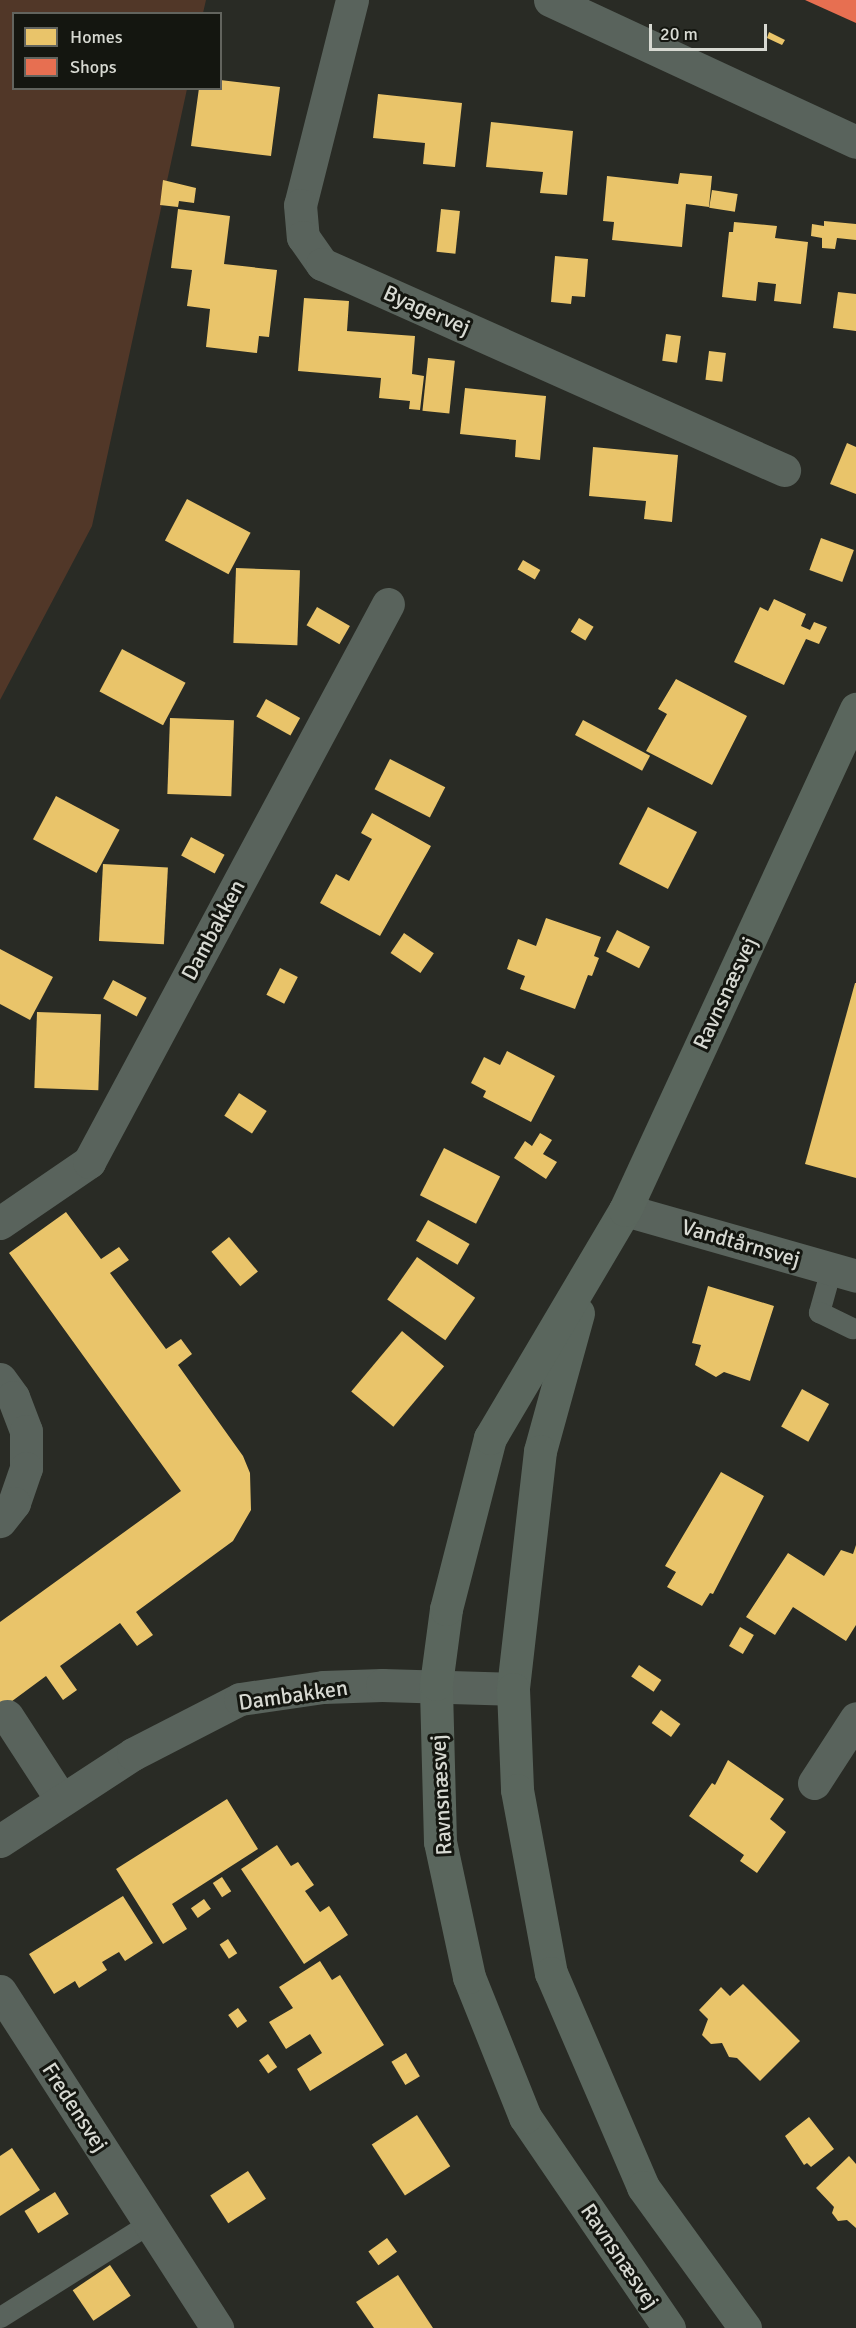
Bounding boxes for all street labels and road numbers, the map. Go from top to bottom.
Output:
street label: Byagervej [379,279,475,341]
street label: Dambakken [175,875,251,985]
street label: Ravnsnæsvej [687,933,763,1053]
street label: Vandtårnsvej [679,1213,803,1273]
street label: Dambakken [237,1674,349,1716]
street label: Ravnsnæsvej [425,1734,457,1856]
street label: Fredensvej [36,2058,114,2156]
street label: Ravnsnæsvej [575,2198,665,2314]

